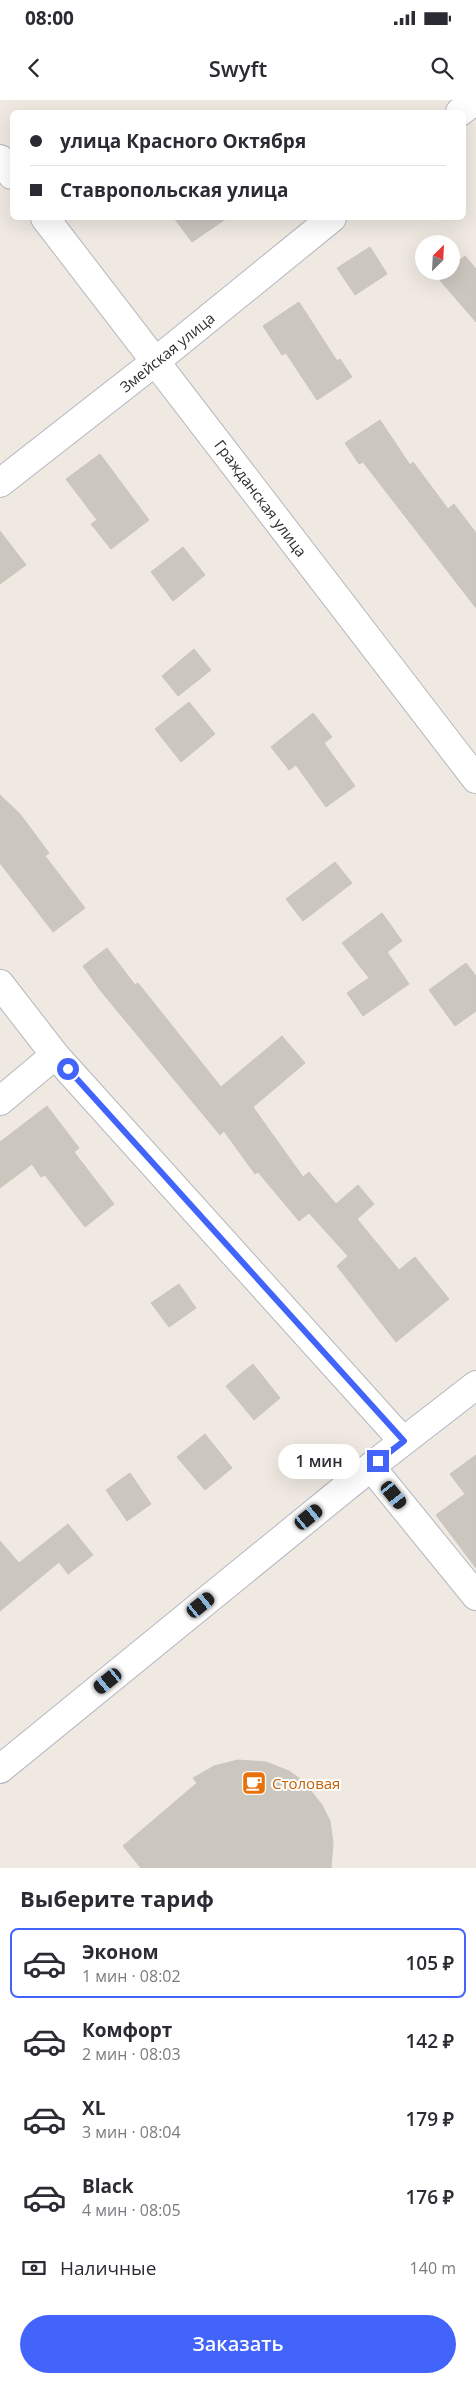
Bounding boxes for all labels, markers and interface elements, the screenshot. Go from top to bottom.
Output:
text: 08:00 [25,5,74,31]
text: Swyft [209,53,267,83]
icon: back [20,54,48,82]
icon: search [428,54,456,82]
text: улица Красного Октября [60,128,306,154]
text: Ставропольская улица [60,177,288,203]
north arrow [415,235,460,280]
map controls [415,235,460,280]
street label: Змейская улица [115,308,219,396]
street label: Гражданская улица [210,435,312,561]
route start [57,1058,79,1080]
callout: 1 мин [278,1444,360,1478]
text: 1 мин [295,1450,343,1472]
route end [367,1450,389,1472]
car [378,1479,409,1511]
car [292,1502,325,1532]
car [184,1590,217,1620]
car [91,1666,124,1696]
cafe icon: Столовая [241,1770,267,1796]
place label: Столовая [272,1773,340,1793]
text: Выберите тариф [20,1883,214,1913]
text: Эконом [82,1939,159,1965]
icon: car [22,1941,67,1986]
text: 105 ₽ [405,1950,454,1976]
text: 1 мин · 08:02 [82,1965,181,1987]
text: Комфорт [82,2017,172,2043]
icon: car [22,2019,67,2064]
text: 142 ₽ [405,2028,454,2054]
text: 2 мин · 08:03 [82,2043,181,2065]
text: XL [82,2095,105,2121]
icon: car [22,2097,67,2142]
text: 179 ₽ [405,2106,454,2132]
text: 3 мин · 08:04 [82,2121,181,2143]
text: Black [82,2173,134,2199]
icon: car [22,2175,67,2220]
text: 176 ₽ [405,2184,454,2210]
text: 4 мин · 08:05 [82,2199,181,2221]
icon: cash [20,2254,48,2282]
text: Наличные [60,2255,156,2281]
text: 140 m [410,2257,456,2279]
button: Заказать [20,2315,456,2373]

